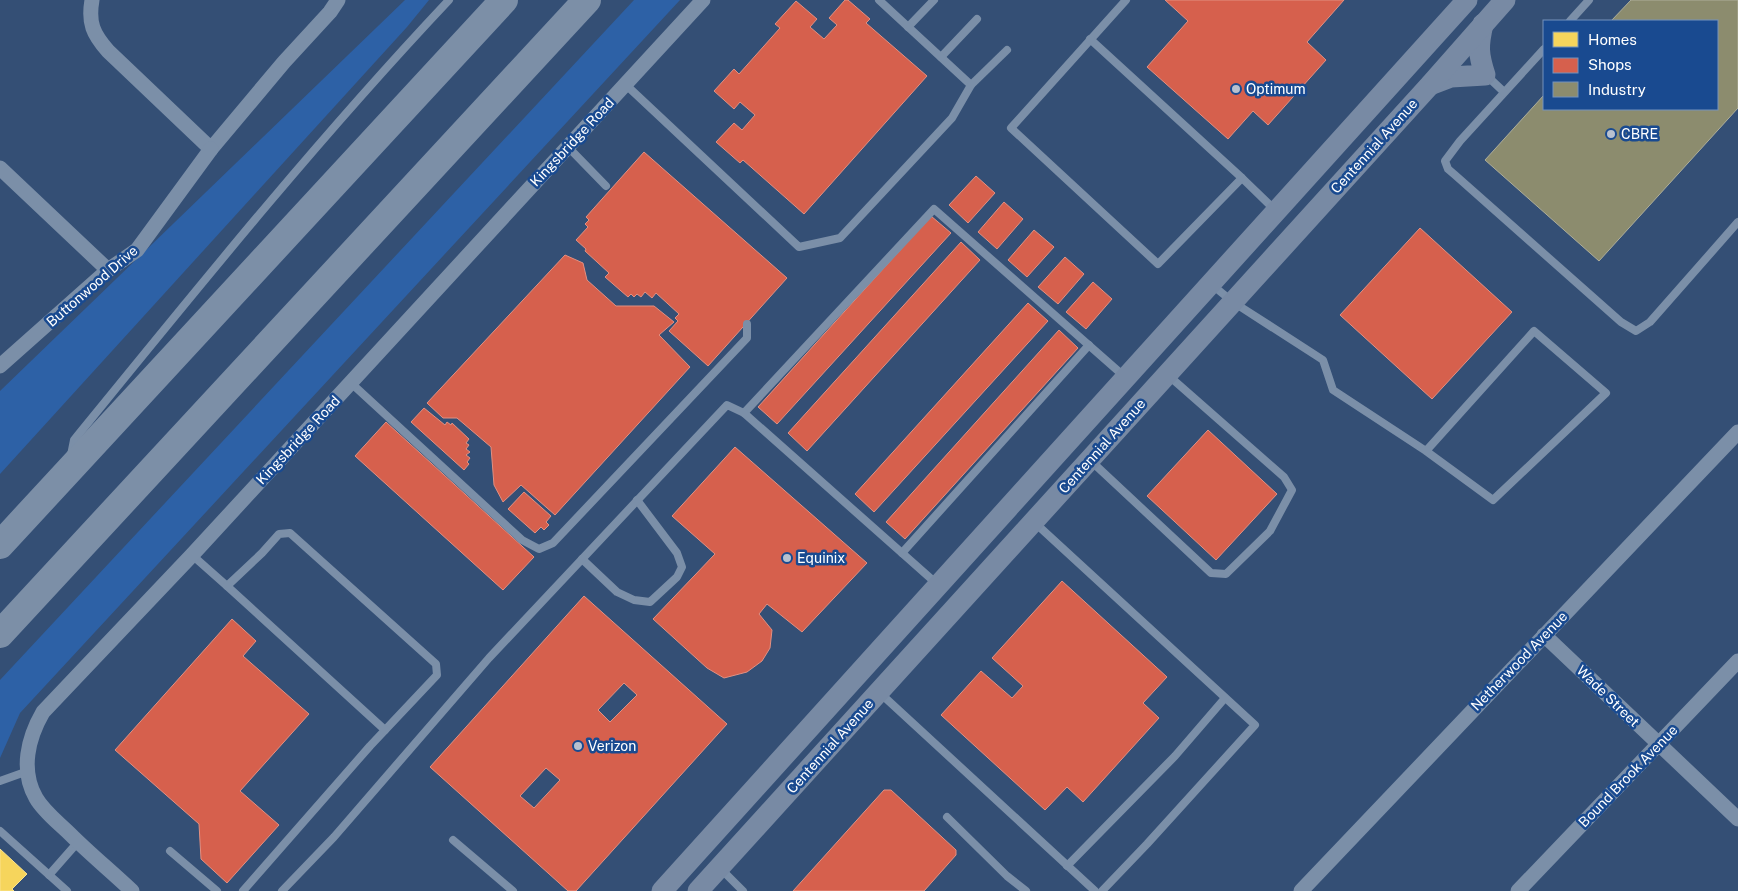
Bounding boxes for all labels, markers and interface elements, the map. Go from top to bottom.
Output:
legend [1543,20,1718,110]
text: Homes [1588,31,1637,48]
text: Shops [1588,56,1632,73]
place label: Optimum [1246,81,1306,97]
text: Industry [1588,81,1646,98]
marker: Optimum [1230,83,1242,95]
street label: Kingsbridge Road [527,94,617,190]
street label: Centennial Avenue [1327,95,1421,197]
place label: CBRE [1621,126,1658,142]
marker: CBRE [1605,128,1617,140]
street label: Buttonwood Drive [43,242,141,330]
street label: Kingsbridge Road [253,392,343,488]
street label: Centennial Avenue [1055,395,1149,497]
place label: Equinix [797,550,845,566]
marker: Equinix [781,552,793,564]
street label: Netherwood Avenue [1468,608,1571,714]
street label: Wade Street [1573,662,1643,730]
street label: Centennial Avenue [783,695,877,797]
street label: Bound Brook Avenue [1575,722,1681,830]
place label: Verizon [588,738,636,754]
marker: Verizon [572,740,584,752]

